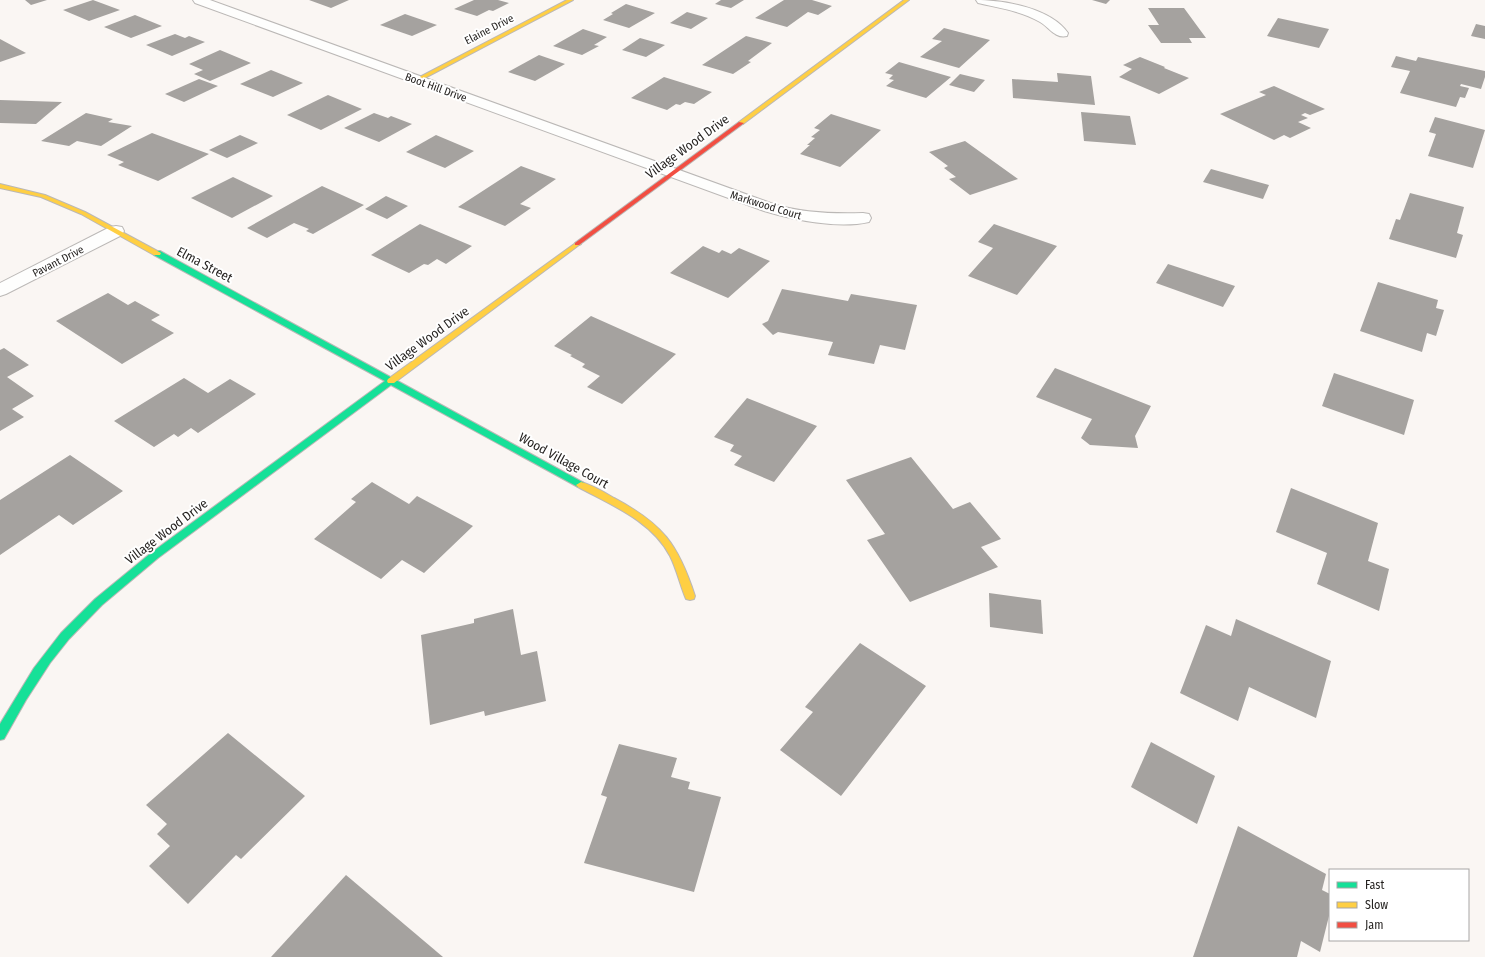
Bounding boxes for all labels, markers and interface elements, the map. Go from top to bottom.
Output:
street label: Elaine Drive [463,12,516,47]
street label: Boot Hill Drive [403,70,469,105]
street label: Village Wood Drive [643,111,732,182]
street label: Markwood Court [729,188,803,223]
street label: Pavant Drive [30,243,86,280]
street label: Elma Street [174,244,236,286]
street label: Village Wood Drive [383,303,472,374]
street label: Wood Village Court [516,430,612,492]
street label: Village Wood Drive [122,496,210,567]
legend [1329,869,1469,941]
text: Fast [1365,878,1384,892]
text: Slow [1365,898,1388,912]
text: Jam [1365,918,1383,932]

